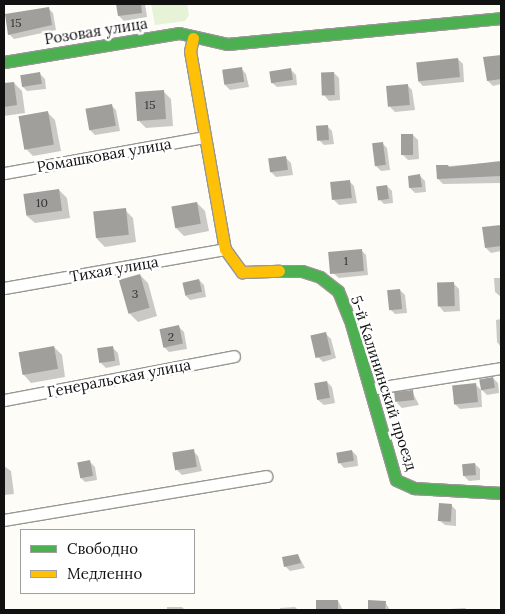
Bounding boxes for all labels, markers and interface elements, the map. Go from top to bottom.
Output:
street label: Розовая улица [43,14,149,48]
house number: 15 [11,16,21,30]
house number: 15 [145,98,155,112]
street label: Ромашковая улица [35,134,173,176]
house number: 10 [36,196,48,210]
street label: Тихая улица [68,252,160,286]
house number: 1 [344,254,348,268]
house number: 3 [132,287,138,301]
street label: 5-й Калининский проезд [347,293,421,473]
house number: 2 [168,330,174,344]
street label: Генеральская улица [46,355,192,401]
legend [20,529,195,594]
text: Свободно [67,539,138,558]
text: Медленно [67,564,142,583]

